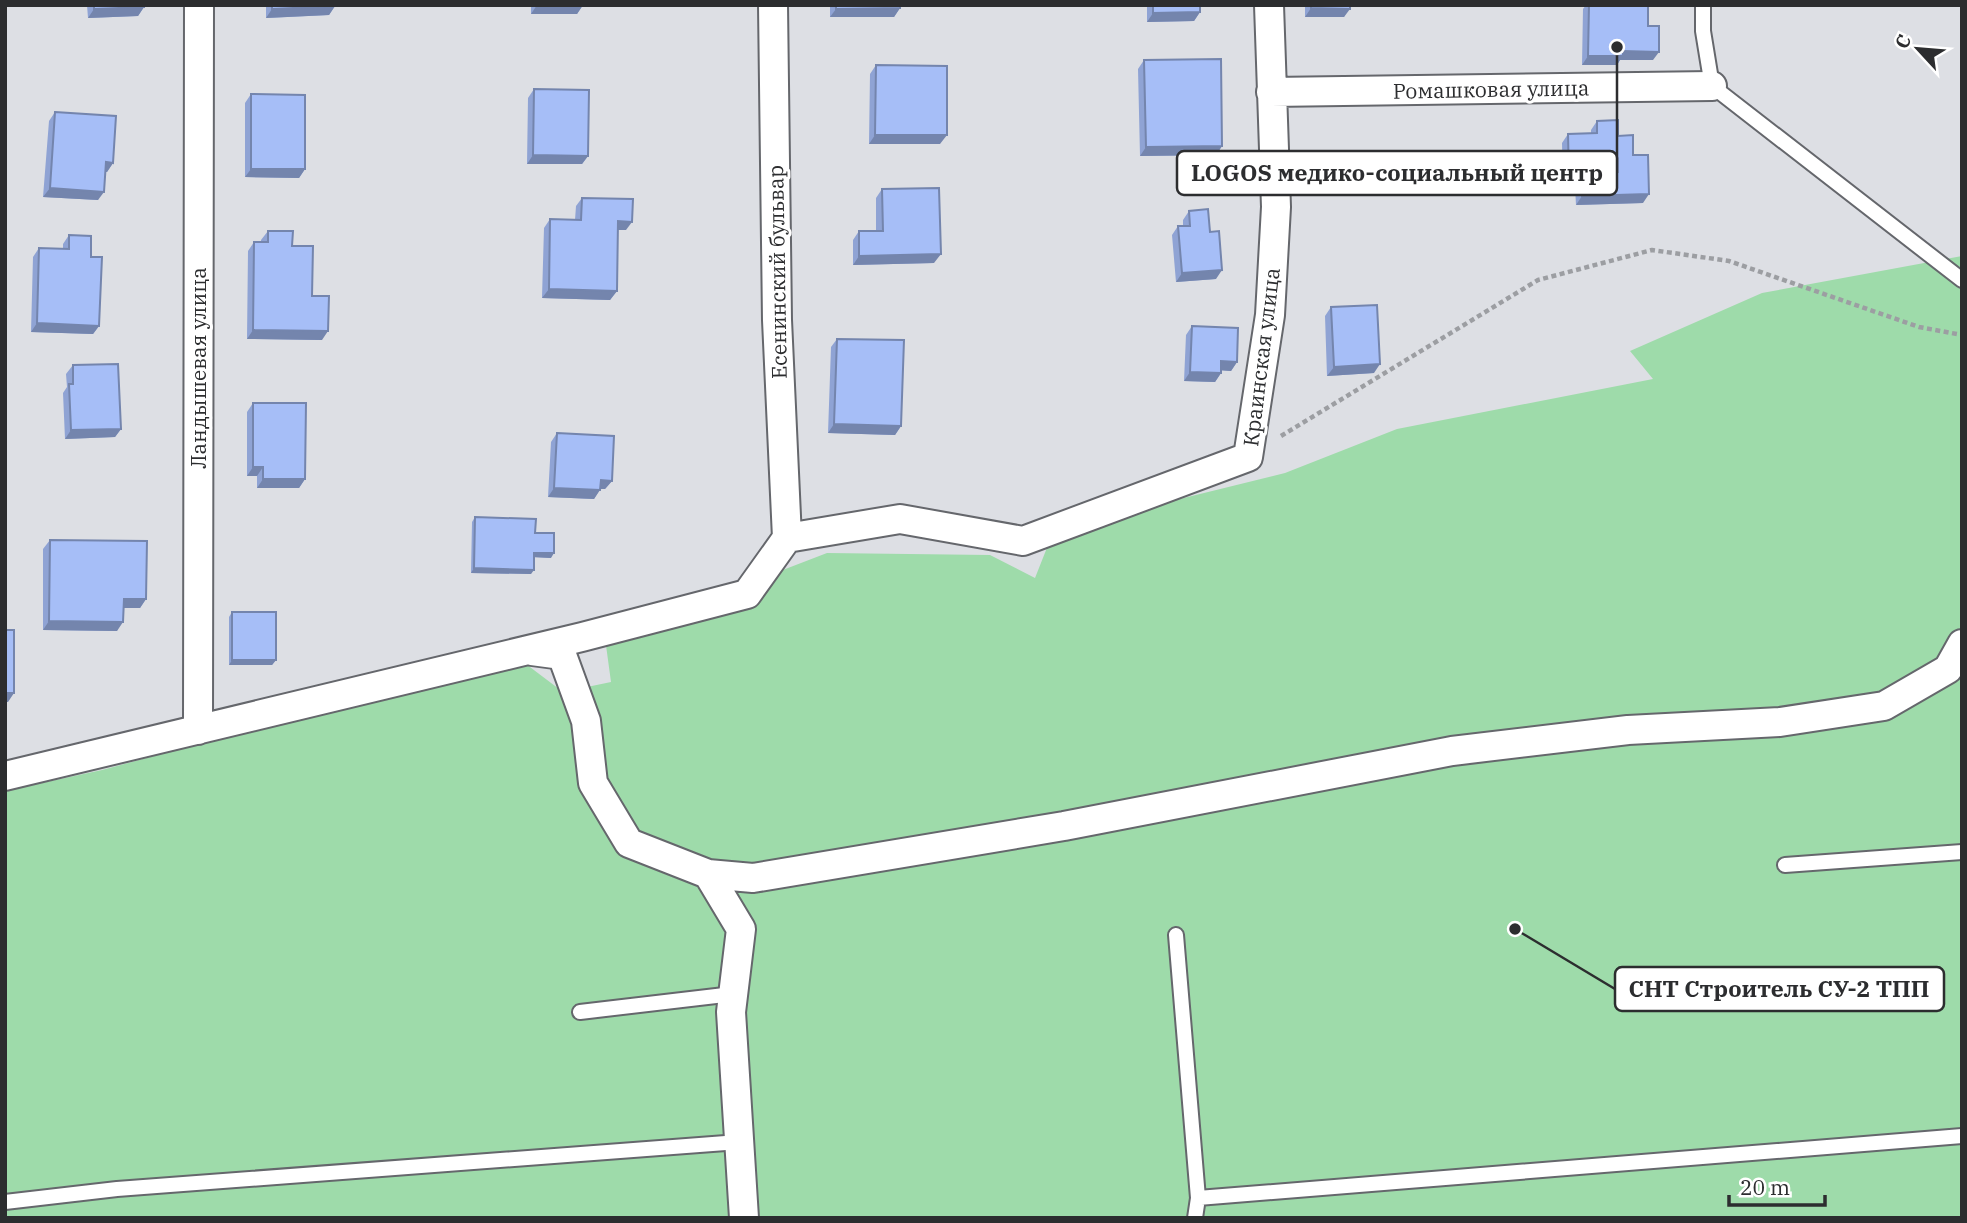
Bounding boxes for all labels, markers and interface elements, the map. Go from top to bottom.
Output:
north arrow [1883,14,1953,84]
text: С [1889,31,1916,52]
street label: Ромашковая улица [1393,73,1589,105]
callout: LOGOS медико-социальный центр [1177,151,1617,195]
text: LOGOS медико-социальный центр [1191,157,1603,187]
street label: Есенинский бульвар [761,165,793,379]
street label: Краинская улица [1236,266,1286,448]
street label: Ландышевая улица [184,267,212,469]
callout: СНТ Строитель СУ-2 ТПП [1615,967,1944,1011]
text: СНТ Строитель СУ-2 ТПП [1629,973,1929,1003]
scale bar [1729,1164,1825,1208]
text: 20 m [1740,1173,1790,1201]

